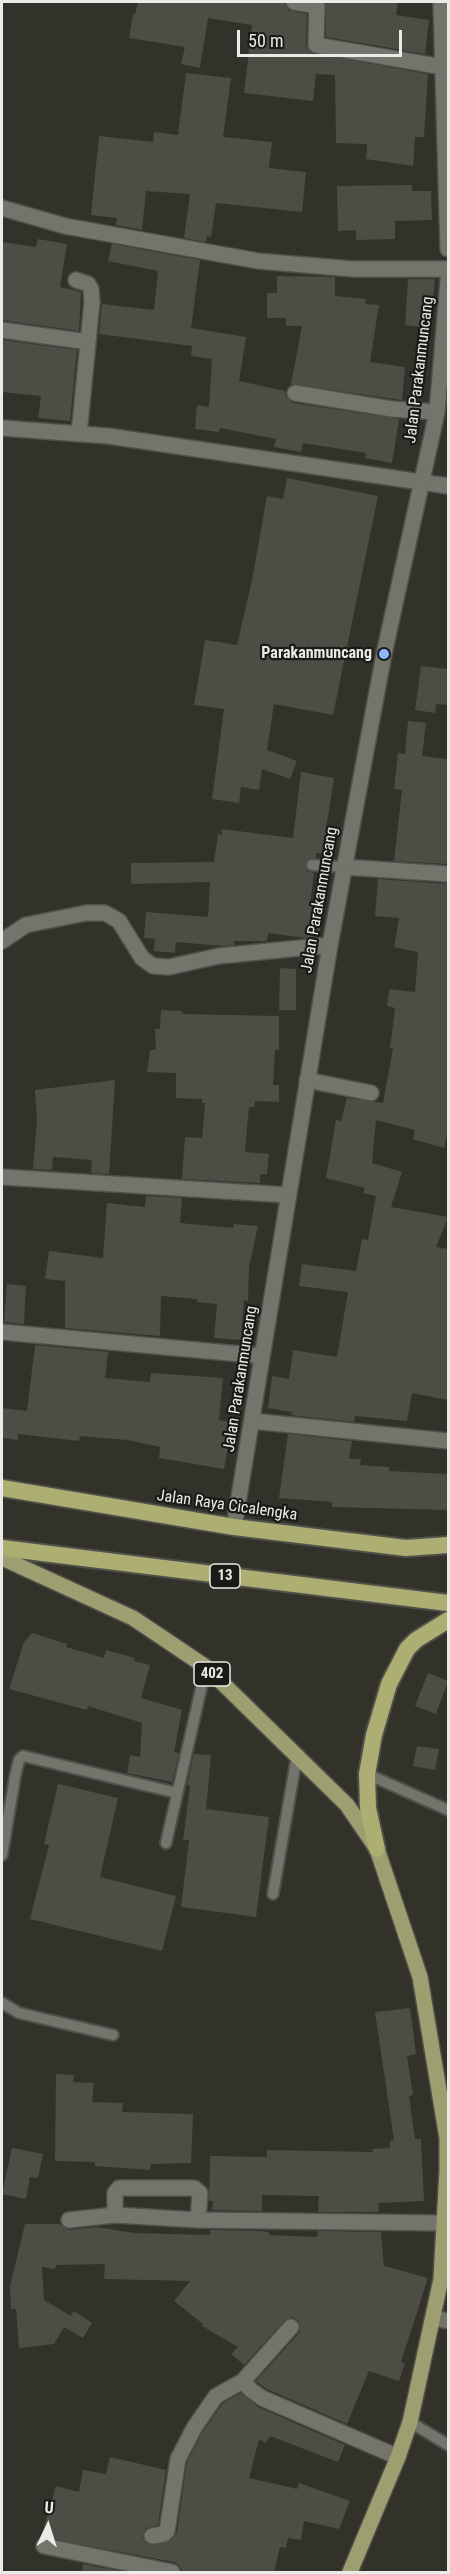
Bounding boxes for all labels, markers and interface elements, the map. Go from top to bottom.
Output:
scale bar [240,18,405,56]
text: 50 m [248,30,283,51]
street label: Jalan Parakanmuncang [401,296,439,444]
place label: Parakanmuncang [261,644,372,664]
marker: Parakanmuncang [377,647,391,661]
street label: Jalan Parakanmuncang [298,826,342,974]
street label: Jalan Parakanmuncang [220,1305,262,1453]
street label: Jalan Raya Cicalengka [156,1487,298,1525]
road number: 13 [210,1564,240,1588]
road number: 402 [194,1662,230,1686]
north arrow [18,2496,78,2556]
text: U [44,2498,55,2517]

